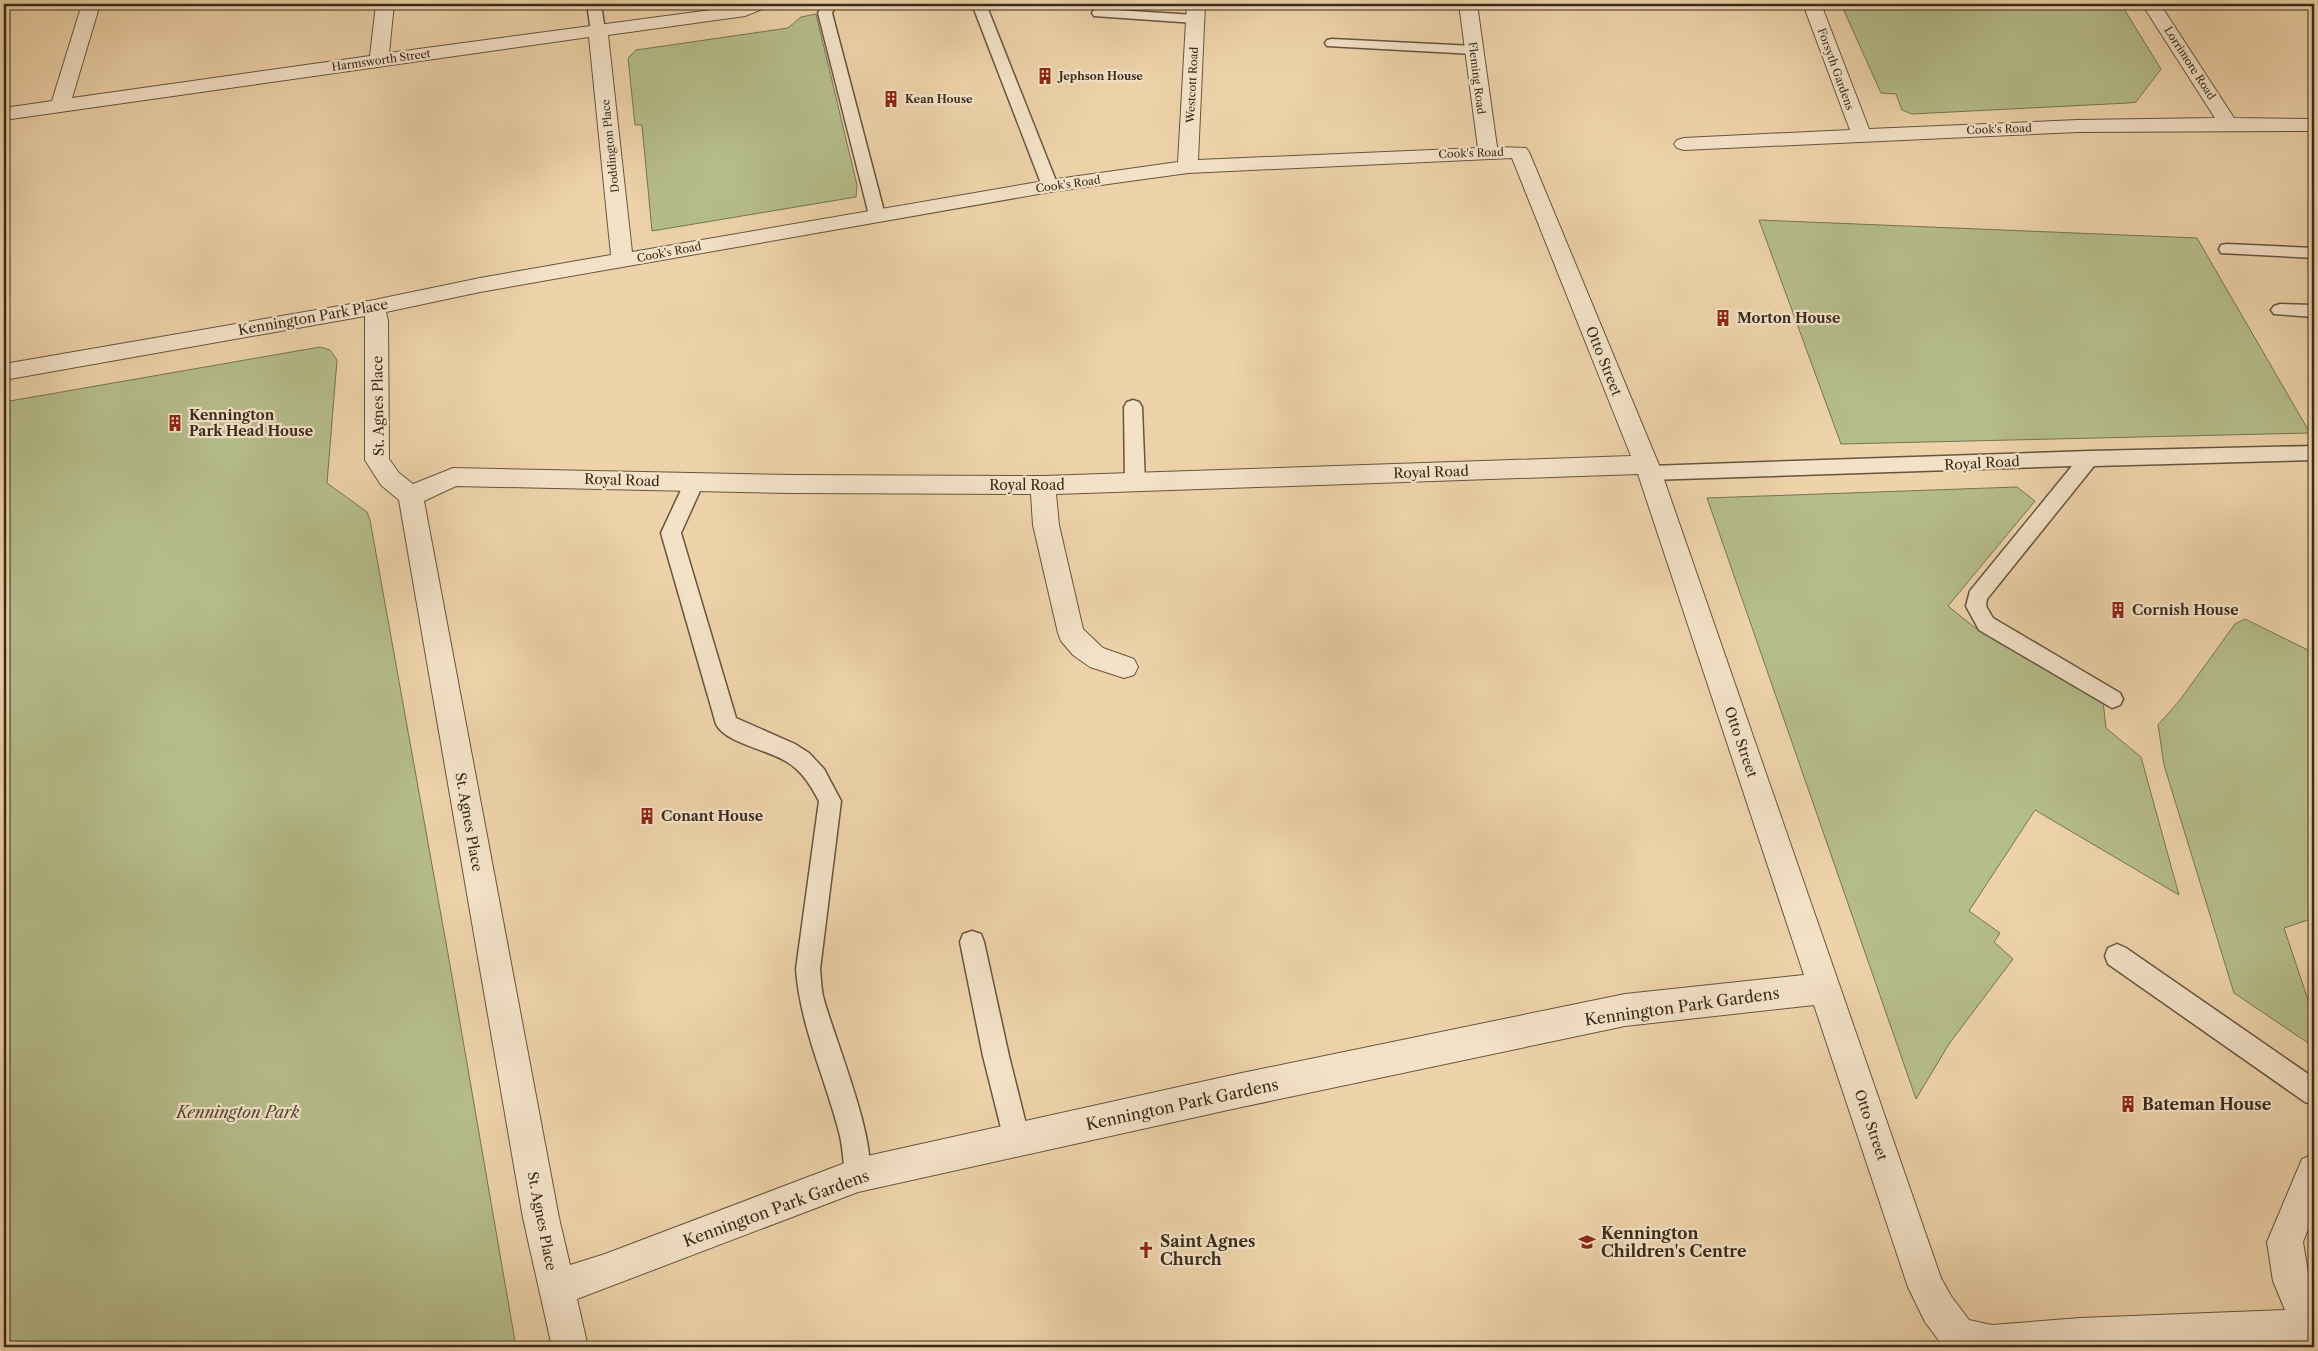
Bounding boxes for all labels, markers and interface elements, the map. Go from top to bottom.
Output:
street label: Lorrimore Road [2161,24,2219,102]
street label: Forsyth Gardens [1815,26,1857,112]
street label: Fleming Road [1466,41,1488,115]
street label: Harmsworth Street [331,46,432,74]
street label: Westcott Road [1183,46,1201,124]
building icon: Jephson House [1035,66,1055,86]
place label: Jephson House [1057,69,1143,83]
building icon: Kean House [881,89,901,109]
place label: Kean House [905,92,973,106]
street label: Doddington Place [598,99,622,193]
street label: Cook's Road [1966,121,2032,137]
street label: Cook's Road [1438,145,1504,161]
street label: Cook's Road [1035,172,1102,195]
street label: Cook's Road [636,239,703,265]
street label: Kennington Park Place [236,295,390,339]
building icon: Morton House [1713,308,1733,328]
place label: Morton House [1737,309,1840,327]
street label: Otto Street [1582,324,1626,399]
street label: St. Agnes Place [368,356,388,456]
place label: Kennington Park Head House [189,406,313,440]
building icon: Kennington Park Head House [165,413,185,433]
street label: Royal Road [1944,452,2021,474]
street label: Royal Road [1393,462,1470,482]
street label: Royal Road [584,470,661,490]
street label: Royal Road [989,476,1065,494]
building icon: Cornish House [2108,600,2128,620]
place label: Cornish House [2132,601,2239,619]
street label: Otto Street [1721,704,1761,780]
street label: St. Agnes Place [451,771,487,873]
building icon: Conant House [637,806,657,826]
place label: Conant House [661,807,763,825]
street label: Kennington Park Gardens [1583,982,1781,1030]
street label: Kennington Park Gardens [1084,1074,1280,1134]
street label: Otto Street [1851,1087,1891,1163]
building icon: Bateman House [2118,1094,2138,1114]
place label: Bateman House [2142,1094,2272,1114]
park label: Kennington Park [175,1102,300,1122]
street label: Kennington Park Gardens [680,1165,872,1251]
street label: St. Agnes Place [524,1170,560,1272]
place label: Kennington Children's Centre [1601,1223,1747,1261]
place label: Saint Agnes Church [1160,1231,1255,1269]
school or university icon: Kennington Children's Centre [1577,1232,1597,1252]
church icon: Saint Agnes Church [1136,1240,1156,1260]

